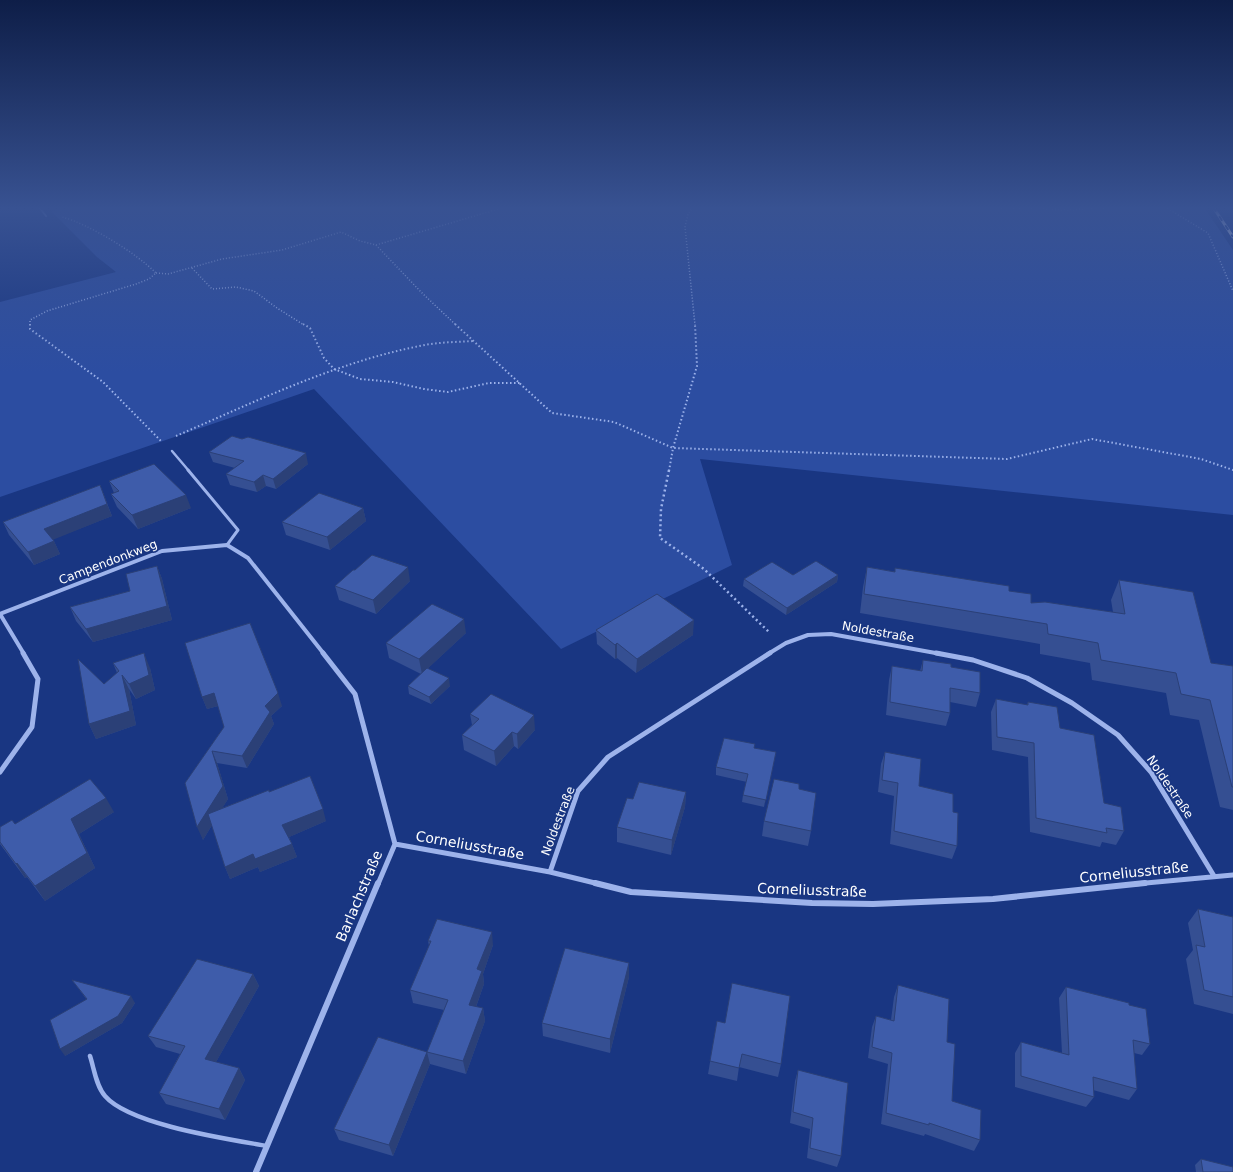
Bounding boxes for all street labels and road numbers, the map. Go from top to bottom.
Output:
street label: Campendonkweg [57,537,159,587]
street label: Noldestraße [841,619,915,645]
street label: Noldestraße [1144,753,1196,821]
street label: Noldestraße [538,784,578,858]
street label: Corneliusstraße [415,828,525,862]
street label: Barlachstraße [333,848,385,944]
street label: Corneliusstraße [1079,858,1189,886]
street label: Corneliusstraße [757,880,867,900]

